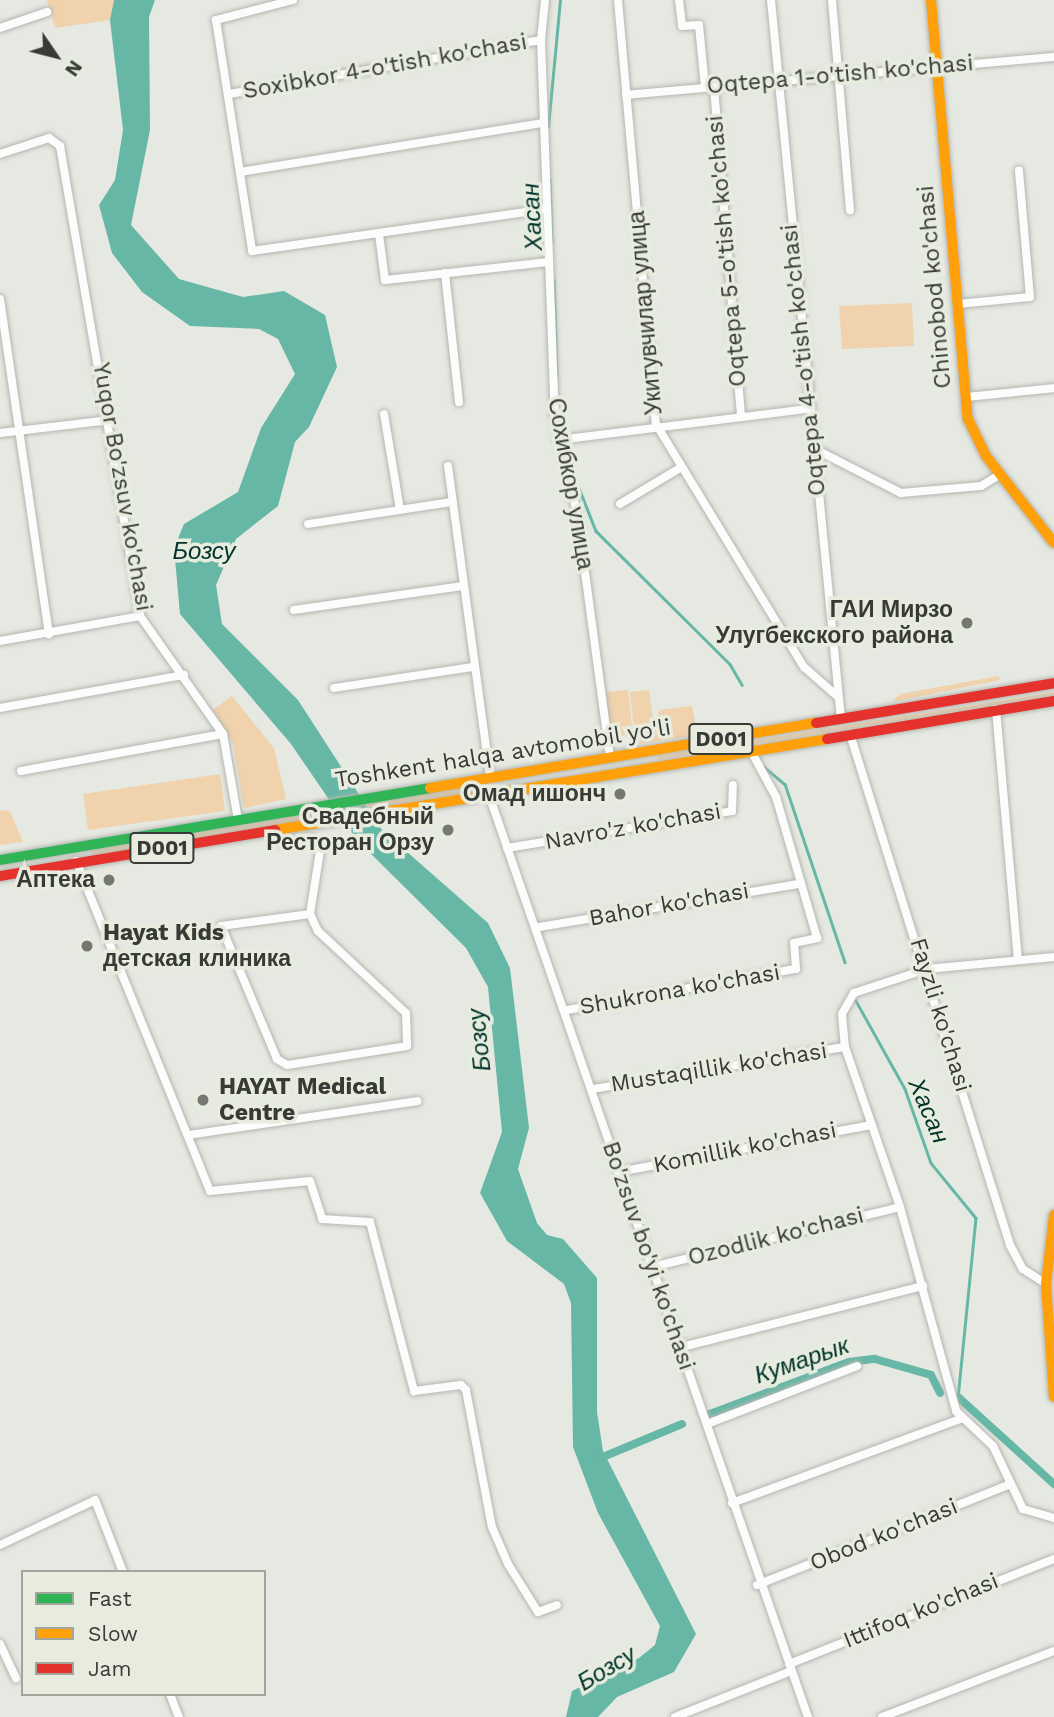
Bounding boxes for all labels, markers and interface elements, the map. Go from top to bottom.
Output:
north arrow [21,21,91,91]
street label: Soxibkor 4-o'tish ko'chasi [241,28,529,106]
street label: Oqtepa 1-o'tish ko'chasi [705,50,975,100]
text: N [60,56,87,81]
street label: Oqtepa 5-o'tish ko'chasi [701,114,753,388]
water label: Хасан [517,182,549,252]
street label: Chinobod ko'chasi [912,184,958,390]
street label: Укитувчилар улица [623,210,669,416]
street label: Oqtepa 4-o'tish ko'chasi [776,223,832,497]
street label: Yuqor Bo'zsuv ko'chasi [86,360,158,614]
street label: Сохибкор улица [541,396,599,572]
water label: Бозсу [172,538,236,566]
place label: ГАИ Мирзо Улугбекского района [716,596,953,650]
marker: ГАИ Мирзо Улугбекского района [959,615,975,631]
street label: Toshkent halqa avtomobil yo'li [332,714,674,794]
road number: D001 [688,722,754,756]
place label: Омад ишонч [463,780,606,808]
marker: Омад ишонч [612,786,628,802]
street label: Navro'z ko'chasi [543,798,723,856]
place label: Свадебный Ресторан Орзу [266,803,434,857]
marker: Свадебный Ресторан Орзу [440,822,456,838]
road number: D001 [129,830,195,866]
place label: Аптека [16,866,95,894]
marker: Аптека [101,872,117,888]
street label: Bahor ko'chasi [587,877,751,933]
place label: Hayat Kids детская клиника [103,919,291,973]
street label: Fayzli ko'chasi [903,935,977,1095]
marker: Hayat Kids детская клиника [77,936,97,956]
street label: Shukrona ko'chasi [577,959,783,1021]
water label: Бозсу [462,1007,498,1073]
street label: Mustaqillik ko'chasi [609,1037,829,1099]
place label: HAYAT Medical Centre [219,1073,386,1127]
water label: Хасан [901,1074,955,1148]
marker: HAYAT Medical Centre [193,1090,213,1110]
street label: Komillik ko'chasi [651,1117,839,1179]
street label: Bo'zsuv bo'yi ko'chasi [596,1138,700,1374]
street label: Ozodlik ko'chasi [685,1202,867,1272]
water label: Кумарык [751,1331,853,1391]
street label: Obod ko'chasi [806,1493,962,1577]
street label: Ittifoq ko'chasi [839,1567,1003,1655]
legend [21,1570,266,1696]
text: Fast [88,1586,132,1611]
text: Slow [88,1621,138,1646]
water label: Бозсу [573,1640,641,1698]
text: Jam [88,1656,131,1681]

